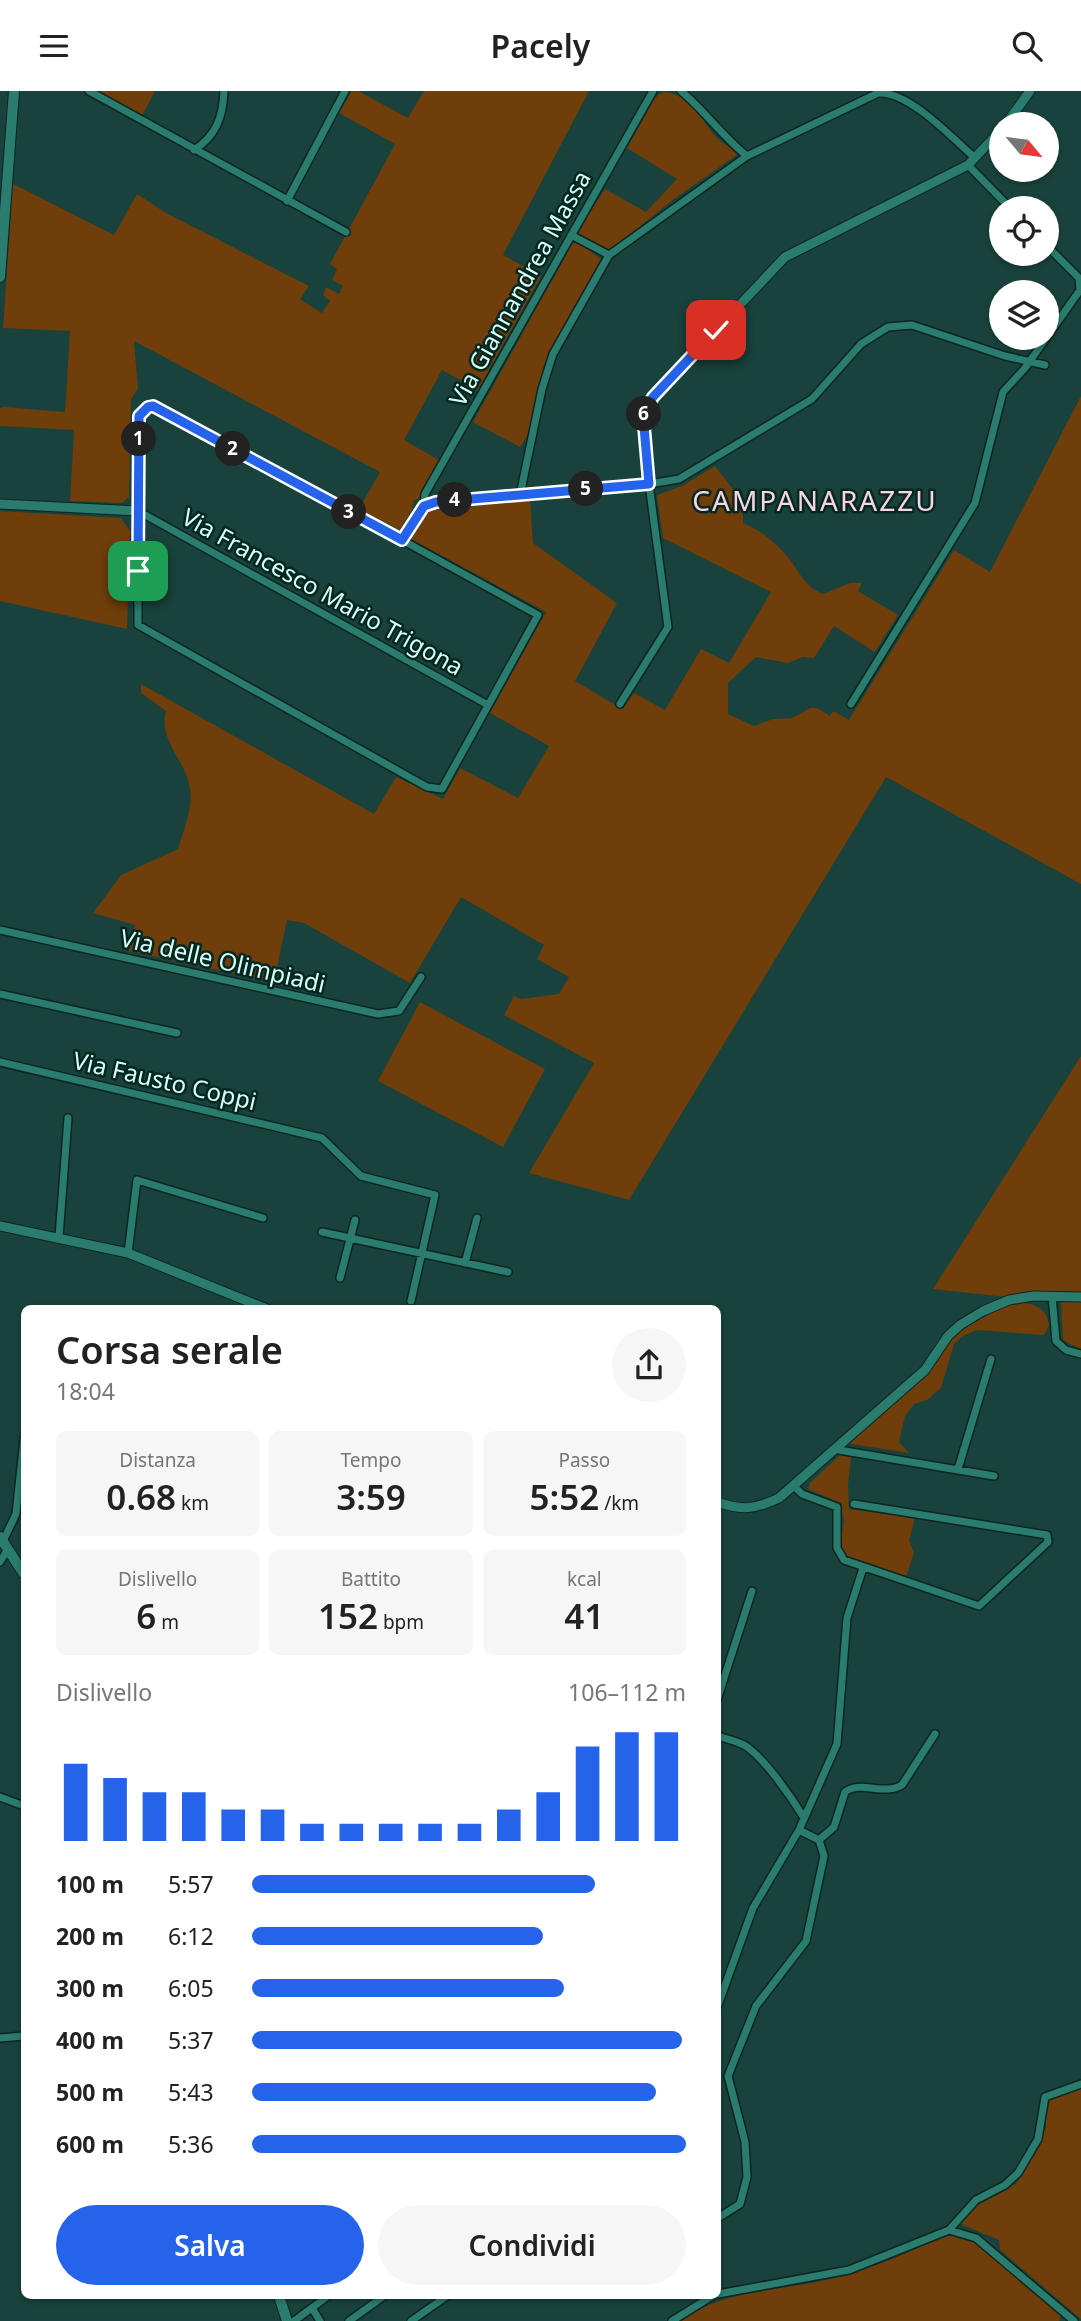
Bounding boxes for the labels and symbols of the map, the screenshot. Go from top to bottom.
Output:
north arrow [989,112,1059,182]
street label: Via Giannandrea Massa [440,164,598,412]
pin [686,300,746,360]
pin: 6 [626,397,662,431]
pin: 1 [122,421,156,457]
pin: 2 [216,431,250,467]
pin: 5 [568,471,604,507]
district label: CAMPANARAZZU [692,481,938,519]
pin: 4 [438,483,472,517]
pin: 3 [332,495,366,529]
street label: Via Francesco Mario Trigona [176,500,470,682]
pin [108,541,168,601]
street label: Via delle Olimpiadi [117,920,329,1000]
street label: Via Fausto Coppi [70,1043,260,1117]

